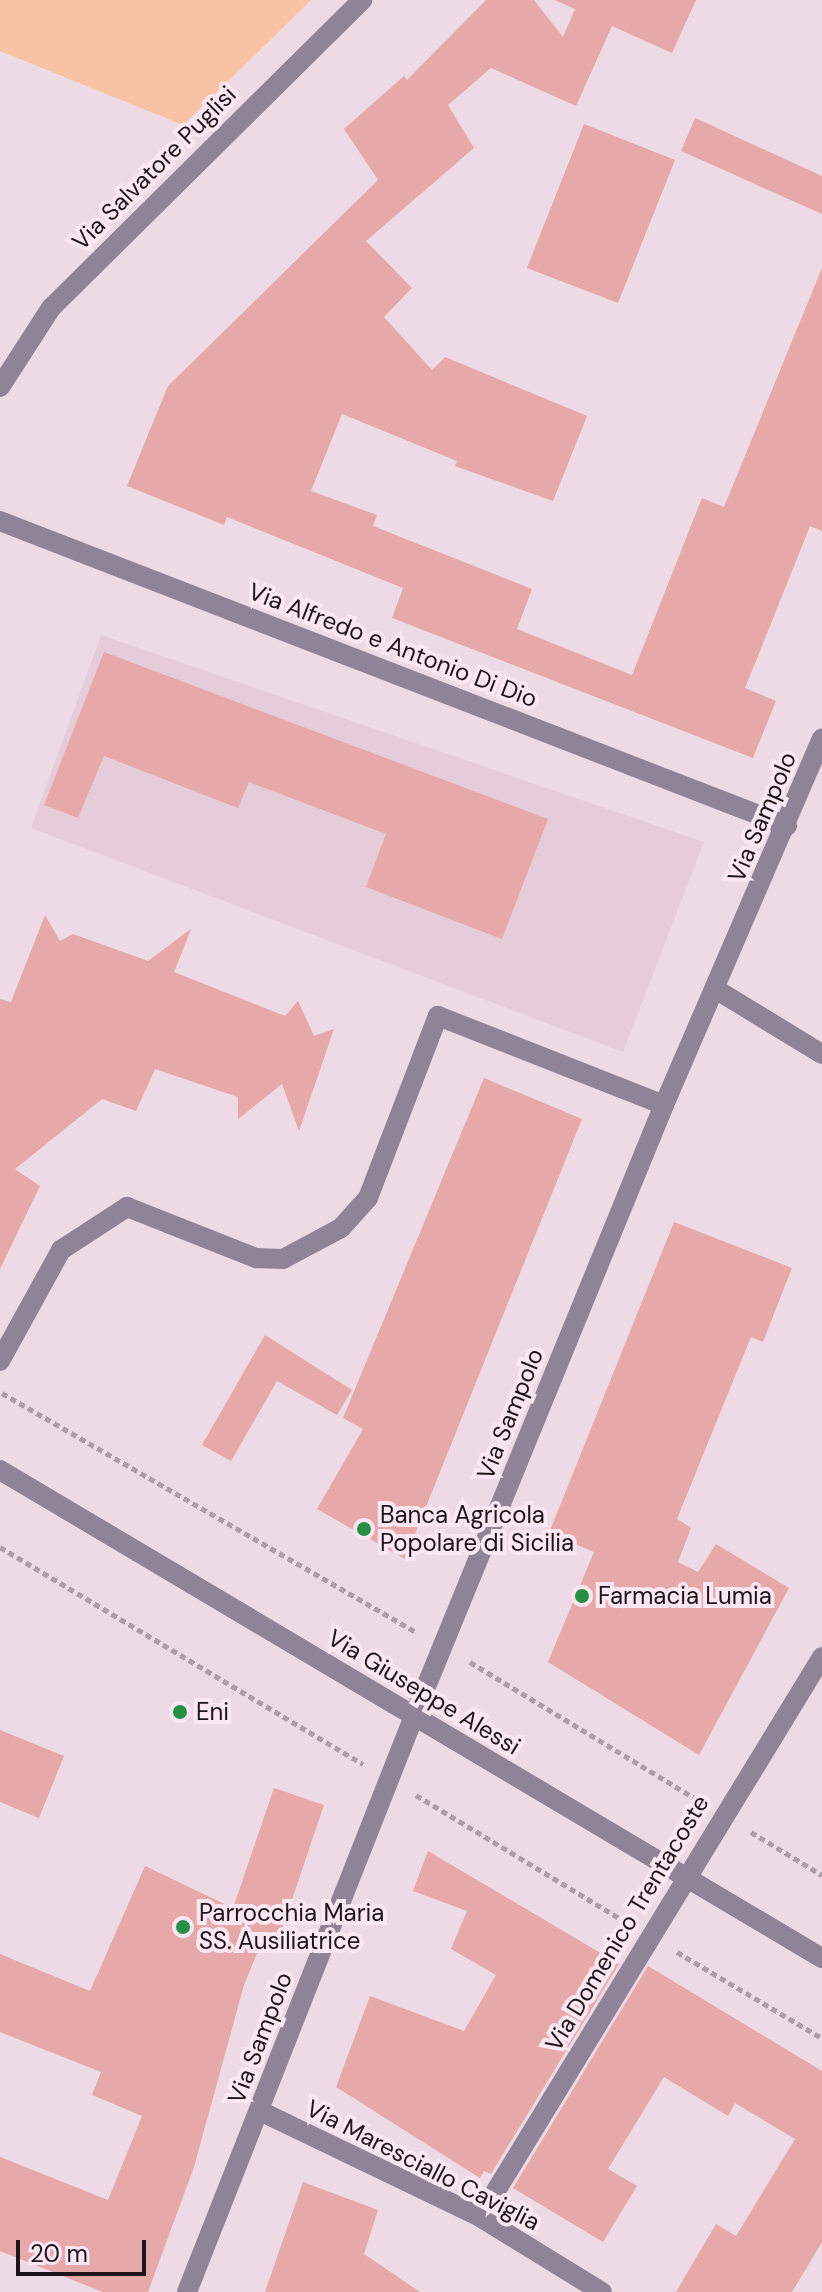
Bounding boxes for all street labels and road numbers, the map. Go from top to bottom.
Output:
street label: Via Salvatore Puglisi [66,80,242,256]
street label: Via Alfredo e Antonio Di Dio [245,577,541,713]
street label: Via Sampolo [722,748,802,886]
street label: Via Sampolo [471,1344,549,1484]
street label: Via Giuseppe Alessi [323,1623,525,1761]
street label: Via Domenico Trentacoste [539,1790,715,2056]
street label: Via Sampolo [222,1968,298,2108]
street label: Via Maresciallo Caviglia [301,2094,545,2236]

